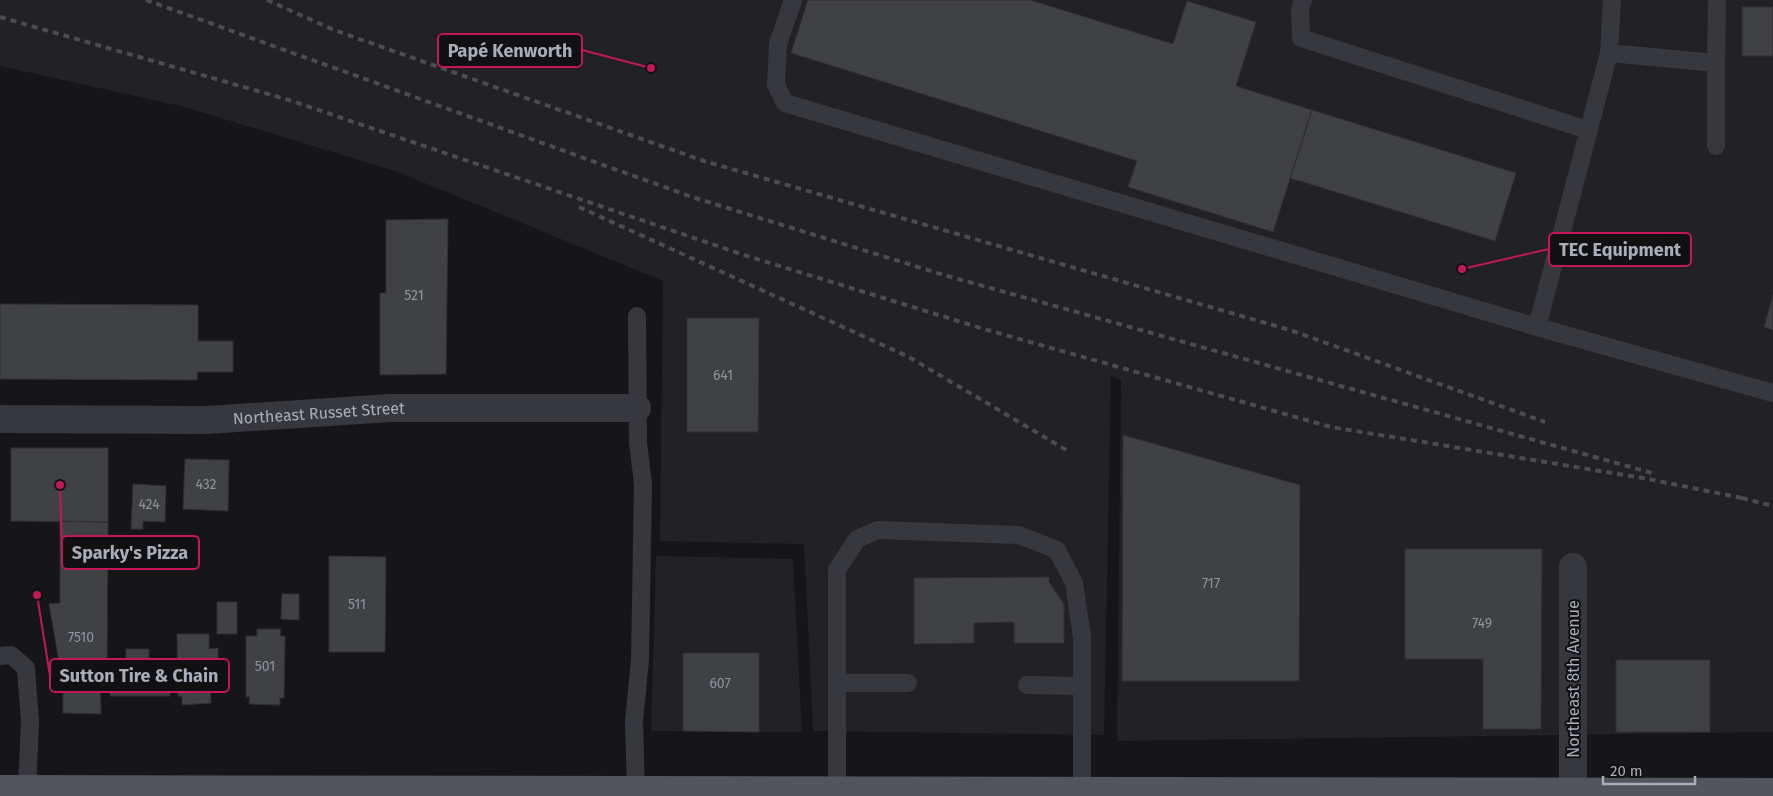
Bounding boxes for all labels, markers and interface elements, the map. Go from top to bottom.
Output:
callout: Papé Kenworth [438,34,582,67]
text: Papé Kenworth [448,40,572,62]
callout: TEC Equipment [1549,233,1691,266]
text: TEC Equipment [1559,239,1682,261]
house number: 521 [404,287,424,304]
house number: 641 [713,367,733,384]
street label: Northeast Russet Street [232,399,405,428]
house number: 432 [196,476,217,493]
house number: 424 [138,496,160,513]
callout: Sparky's Pizza [62,536,199,569]
text: Sparky's Pizza [72,542,188,564]
house number: 717 [1202,575,1220,592]
house number: 511 [348,596,366,613]
street label: Northeast 8th Avenue [1564,600,1583,758]
house number: 749 [1472,615,1492,632]
house number: 7510 [68,629,94,646]
house number: 501 [255,658,275,675]
callout: Sutton Tire & Chain [50,659,229,692]
text: Sutton Tire & Chain [60,665,218,687]
house number: 607 [709,675,731,692]
scale bar [1603,754,1696,786]
text: 20 m [1610,762,1643,780]

